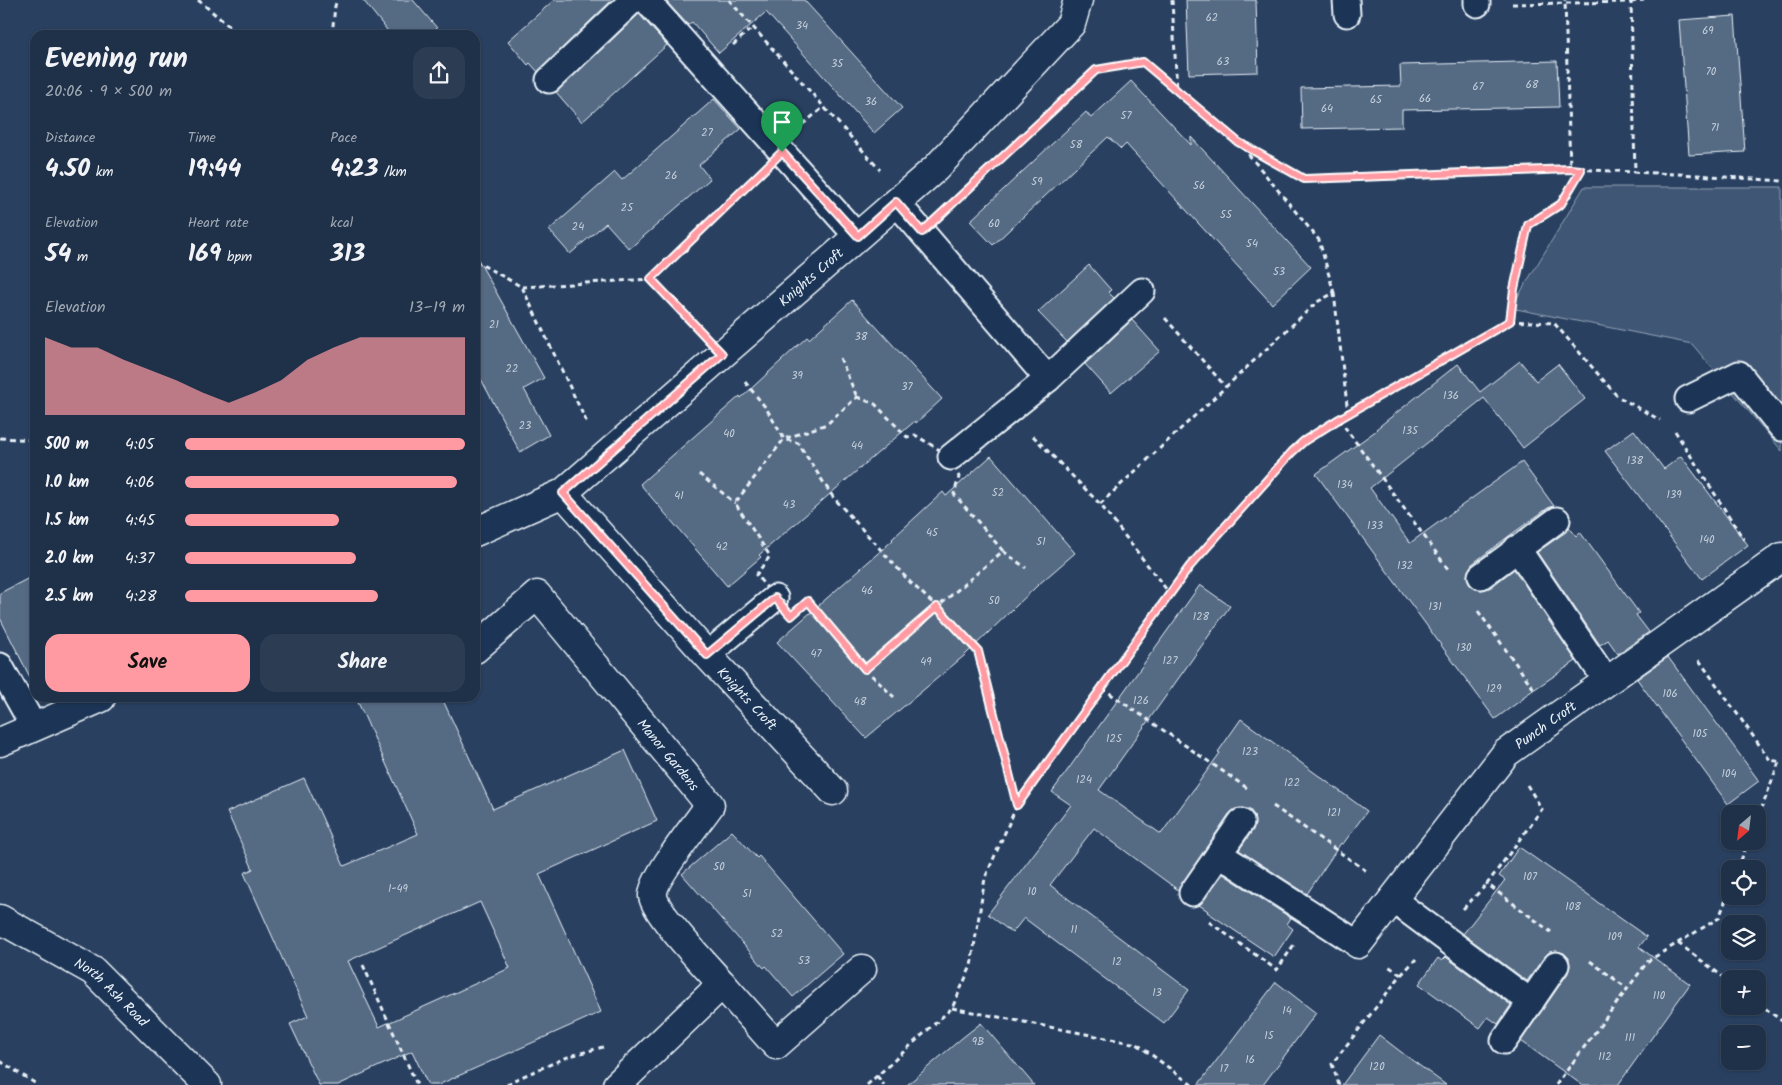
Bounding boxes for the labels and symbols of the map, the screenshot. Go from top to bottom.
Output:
house number: 62 [1206,9,1218,27]
house number: 34 [796,17,808,35]
house number: 69 [1702,22,1714,40]
house number: 63 [1217,53,1229,71]
house number: 35 [831,55,844,73]
house number: 70 [1706,63,1717,81]
house number: 68 [1526,76,1539,94]
house number: 67 [1472,78,1485,96]
house number: 66 [1419,90,1431,108]
house number: 65 [1370,91,1383,109]
house number: 36 [865,93,877,111]
house number: 64 [1321,100,1333,118]
pin [761,101,803,152]
house number: 57 [1121,107,1132,125]
house number: 71 [1711,119,1719,137]
house number: 27 [701,124,714,142]
house number: 58 [1070,136,1083,154]
house number: 26 [665,167,677,185]
house number: 59 [1031,173,1043,191]
house number: 56 [1193,177,1205,195]
house number: 25 [621,199,634,217]
house number: 55 [1220,206,1233,224]
house number: 60 [988,215,1000,233]
house number: 24 [572,218,584,236]
house number: 54 [1246,235,1258,253]
street label: Knights Croft [774,243,849,312]
house number: 53 [1273,263,1285,281]
house number: 21 [489,316,499,334]
house number: 38 [855,328,868,346]
house number: 22 [506,360,518,378]
house number: 39 [791,367,803,385]
house number: 37 [901,378,914,396]
house number: 136 [1443,387,1459,405]
house number: 23 [519,417,531,435]
house number: 135 [1402,422,1419,440]
house number: 40 [723,425,735,443]
house number: 44 [851,437,863,455]
house number: 138 [1627,452,1644,470]
house number: 134 [1337,476,1353,494]
house number: 52 [992,484,1004,502]
house number: 139 [1666,486,1682,504]
house number: 41 [674,487,684,505]
house number: 43 [783,496,795,514]
house number: 133 [1367,517,1383,535]
house number: 45 [926,524,939,542]
house number: 140 [1699,531,1715,549]
house number: 51 [1036,533,1046,551]
house number: 42 [716,538,728,556]
house number: 132 [1397,557,1413,575]
house number: 46 [861,582,873,600]
house number: 50 [988,592,1000,610]
house number: 131 [1428,598,1442,616]
house number: 128 [1193,608,1210,626]
house number: 130 [1456,639,1472,657]
house number: 47 [810,645,822,663]
house number: 127 [1163,652,1178,670]
house number: 49 [920,653,932,671]
street label: Knights Croft [711,662,782,737]
house number: 129 [1486,680,1502,698]
house number: 106 [1662,685,1678,703]
house number: 126 [1133,692,1149,710]
house number: 48 [854,693,867,711]
street label: Punch Croft [1511,696,1582,755]
street label: Manor Gardens [631,714,704,796]
house number: 105 [1693,725,1709,743]
house number: 125 [1106,730,1123,748]
house number: 123 [1242,743,1258,761]
house number: 104 [1721,765,1737,783]
house number: 124 [1076,771,1092,789]
house number: 122 [1284,774,1300,792]
house number: 121 [1327,804,1341,822]
north arrow [1721,805,1766,850]
house number: 50 [713,858,725,876]
house number: 107 [1523,868,1538,886]
house number: 1-49 [388,880,409,898]
house number: 10 [1028,883,1037,901]
house number: 51 [742,885,752,903]
house number: 108 [1565,898,1581,916]
house number: 11 [1071,921,1077,939]
house number: 52 [771,925,783,943]
house number: 109 [1608,928,1623,946]
house number: 53 [798,952,810,970]
street label: North Ash Road [70,953,154,1033]
house number: 12 [1112,953,1122,971]
house number: 13 [1152,984,1162,1002]
house number: 110 [1653,987,1666,1005]
house number: 14 [1282,1002,1292,1020]
house number: 15 [1264,1027,1275,1045]
house number: 111 [1625,1029,1635,1047]
house number: 9B [972,1033,984,1051]
house number: 112 [1598,1048,1612,1066]
house number: 16 [1245,1051,1255,1069]
house number: 120 [1369,1058,1385,1076]
house number: 17 [1220,1060,1229,1078]

